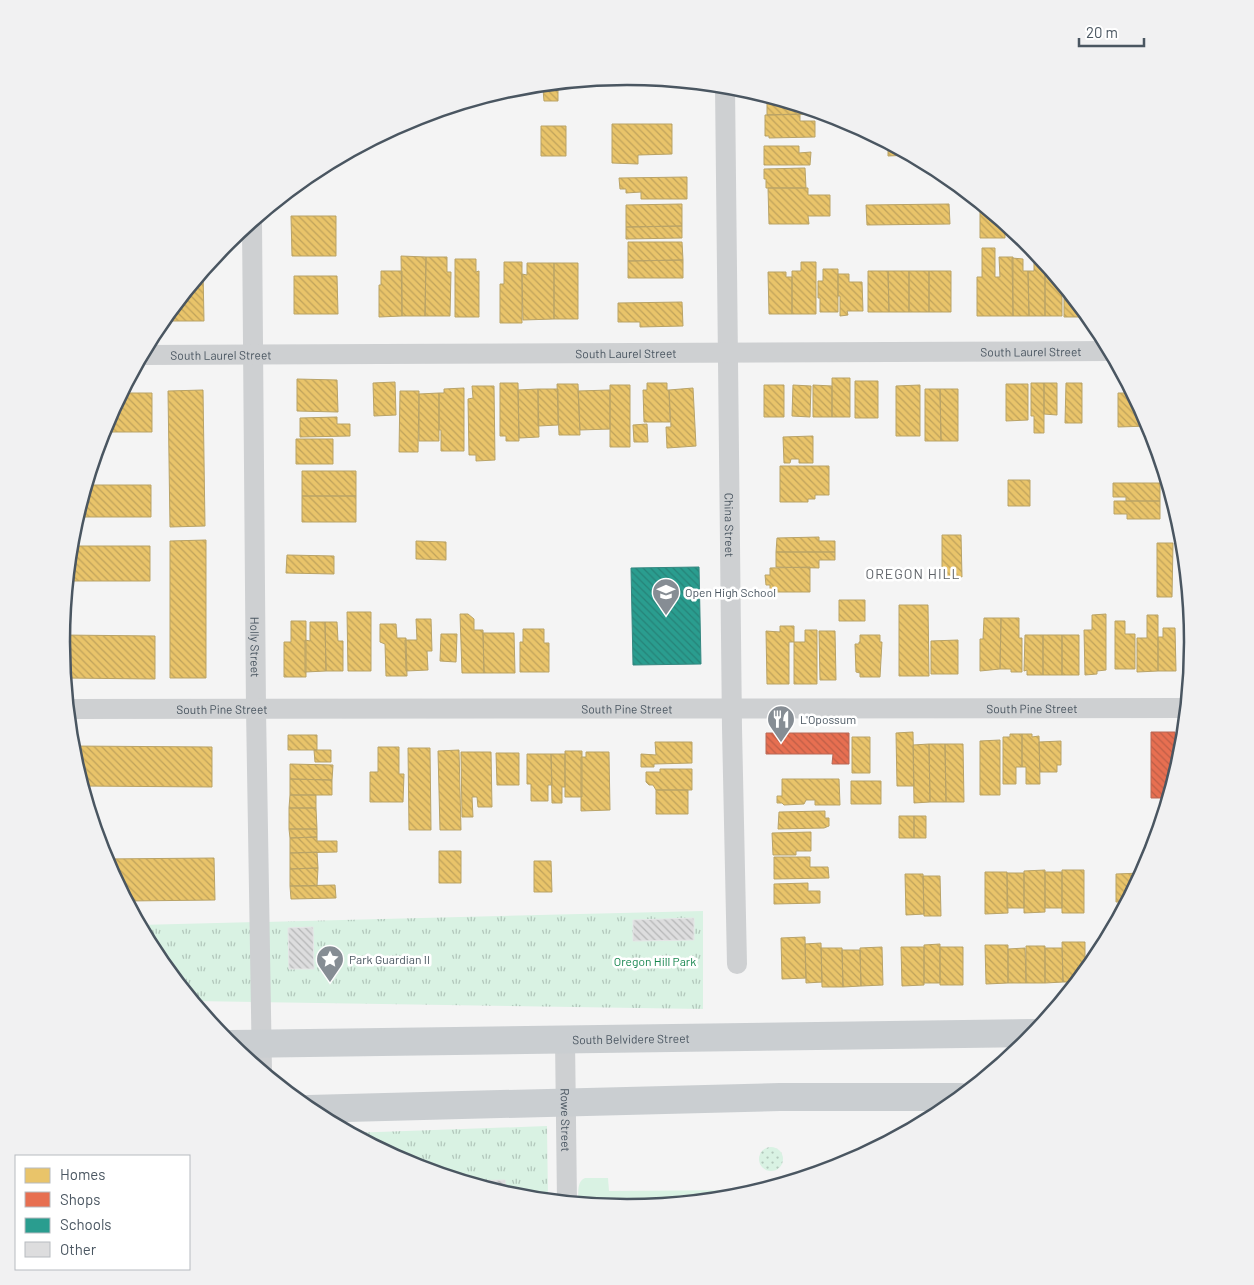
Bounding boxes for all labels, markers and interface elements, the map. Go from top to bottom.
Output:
scale bar [1079,15,1144,47]
text: 20 m [1086,23,1118,41]
street label: South Laurel Street [980,344,1082,359]
street label: South Laurel Street [575,346,677,360]
street label: South Laurel Street [170,347,272,362]
street label: China Street [722,493,737,557]
district label: OREGON HILL [866,565,961,582]
school or university icon: Open High School [651,577,681,616]
place label: Open High School [685,585,776,599]
street label: Holly Street [248,617,263,677]
street label: South Pine Street [581,701,673,716]
street label: South Pine Street [986,701,1078,715]
street label: South Pine Street [176,702,268,716]
restaurant icon: L'Opossum [766,704,796,743]
place label: L'Opossum [800,712,856,726]
place icon: Park Guardian II [315,944,345,983]
place label: Park Guardian II [349,952,430,966]
park label: Oregon Hill Park [614,954,696,968]
street label: South Belvidere Street [572,1031,690,1046]
street label: Rowe Street [559,1088,573,1152]
legend [15,1155,190,1270]
text: Homes [60,1165,105,1183]
text: Shops [60,1190,100,1208]
text: Schools [60,1215,112,1233]
text: Other [60,1240,97,1258]

